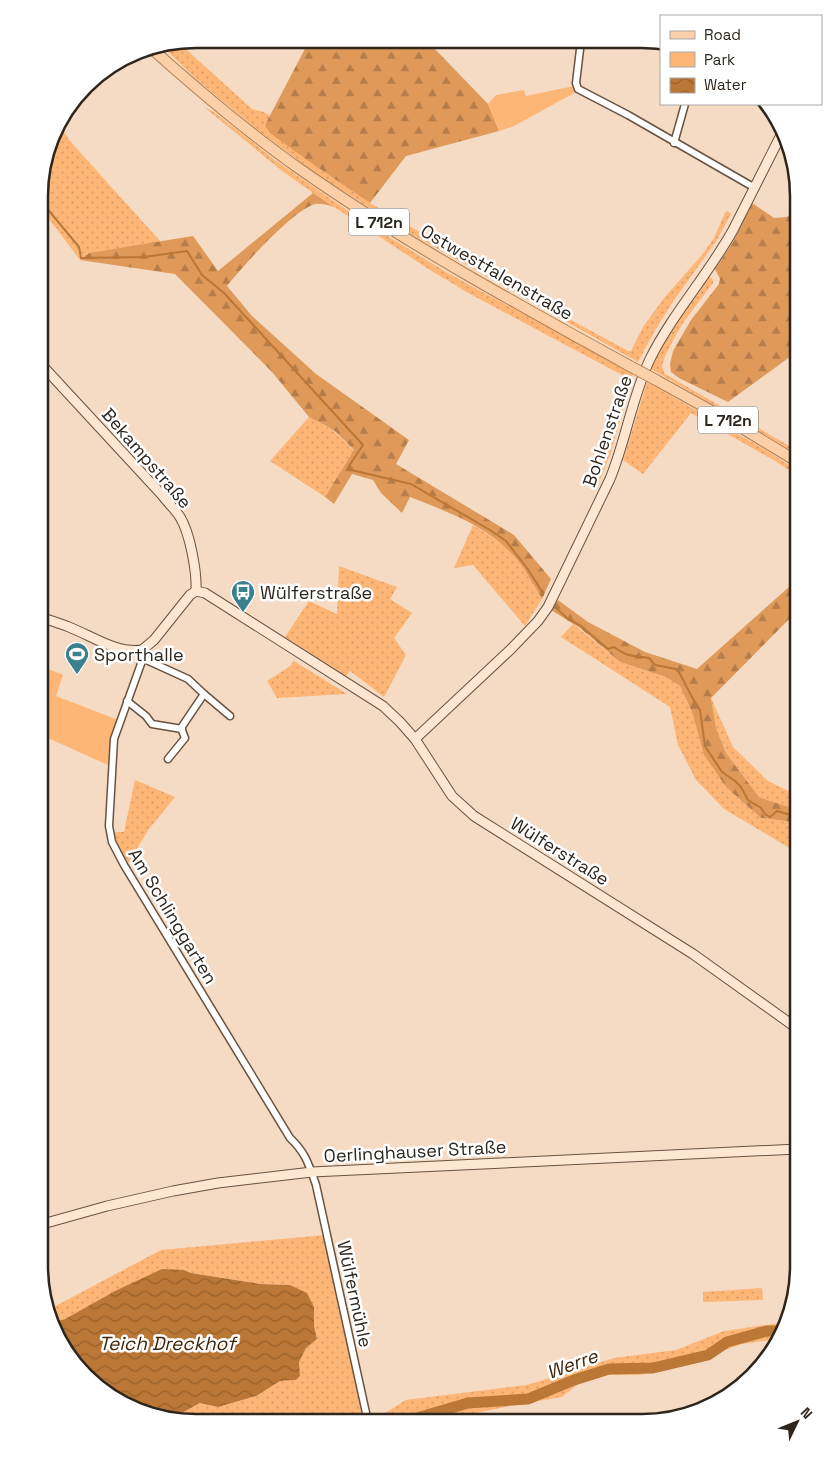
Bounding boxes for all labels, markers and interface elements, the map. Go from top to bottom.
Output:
legend [660,15,822,105]
text: Road [704,25,741,44]
text: Park [704,50,735,69]
text: Water [704,75,747,94]
road number: L 712n [349,208,409,236]
street label: Ostwestfalenstraße [417,219,577,325]
street label: Bohlenstraße [577,372,637,490]
street label: Bekampstraße [97,403,197,513]
road number: L 712n [698,406,758,434]
bus stop icon: Wülferstraße [230,579,256,613]
place label: Wülferstraße [260,581,372,604]
sports icon: Sporthalle [64,641,90,675]
place label: Sporthalle [94,643,184,666]
street label: Wülferstraße [506,811,614,891]
street label: Am Schlinggarten [123,844,223,988]
street label: Oerlinghauser Straße [323,1135,507,1167]
street label: Wülfermühle [332,1239,378,1349]
water label: Teich Dreckhof [99,1331,238,1356]
water label: Werre [543,1343,602,1385]
north arrow [772,1397,822,1447]
text: N [797,1404,816,1423]

